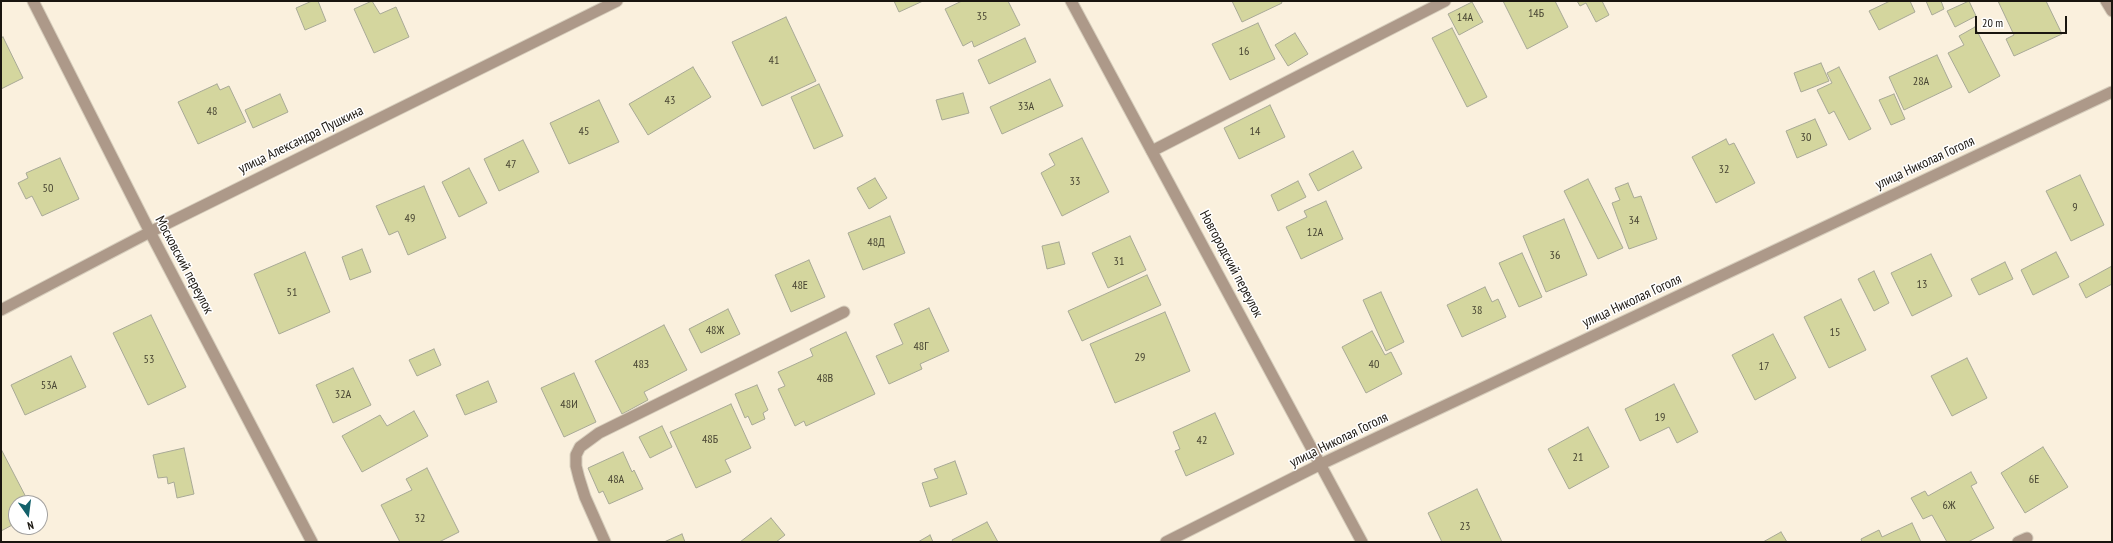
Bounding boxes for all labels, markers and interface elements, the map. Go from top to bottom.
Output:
house number: 14Б [1528,7,1544,21]
scale bar [1977,8,2069,34]
house number: 35 [977,10,987,24]
house number: 14А [1457,11,1473,25]
text: 20 m [1982,15,2003,30]
house number: 16 [1239,45,1249,59]
house number: 41 [769,54,779,68]
house number: 28А [1913,75,1929,89]
house number: 43 [665,94,675,108]
house number: 33А [1018,100,1034,114]
street label: улица Александра Пушкина [236,103,366,177]
house number: 48 [207,105,217,119]
house number: 45 [579,125,589,139]
house number: 14 [1250,125,1260,139]
house number: 30 [1801,131,1811,145]
street label: улица Николая Гоголя [1873,133,1977,193]
house number: 47 [506,158,516,172]
house number: 32 [1719,163,1729,177]
house number: 33 [1070,175,1080,189]
house number: 50 [43,182,53,196]
house number: 9 [2072,201,2078,215]
street label: Новгородский переулок [1196,208,1266,320]
house number: 49 [405,212,415,226]
street label: Московский переулок [151,213,217,317]
house number: 34 [1629,214,1639,228]
house number: 12А [1307,226,1323,240]
house number: 48Д [867,236,885,250]
house number: 36 [1550,249,1560,263]
house number: 31 [1114,255,1124,269]
street label: улица Николая Гоголя [1580,271,1684,331]
house number: 13 [1917,278,1927,292]
house number: 48Е [792,279,808,293]
house number: 51 [287,286,297,300]
house number: 38 [1472,304,1482,318]
house number: 48Ж [706,324,724,338]
house number: 15 [1830,326,1840,340]
house number: 48Г [913,340,929,354]
house number: 29 [1135,351,1145,365]
house number: 53 [144,353,154,367]
house number: 48З [633,358,649,372]
house number: 40 [1369,358,1379,372]
house number: 17 [1759,360,1769,374]
house number: 48В [817,372,833,386]
house number: 53А [41,379,57,393]
house number: 32А [335,388,351,402]
house number: 48И [560,398,578,412]
street label: улица Николая Гоголя [1287,409,1391,471]
house number: 19 [1655,411,1665,425]
house number: 48Б [702,433,718,447]
house number: 42 [1197,434,1207,448]
house number: 21 [1573,451,1583,465]
house number: 48А [608,473,624,487]
house number: 6Е [2029,473,2039,487]
north arrow [8,495,48,535]
house number: 6Ж [1942,499,1956,513]
house number: 32 [415,512,425,526]
text: N [26,518,35,533]
house number: 23 [1460,520,1470,534]

